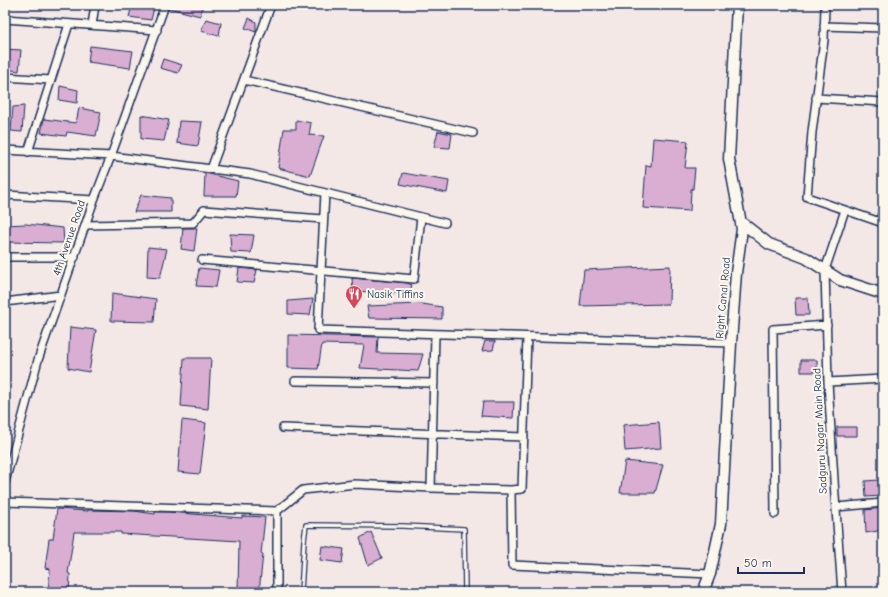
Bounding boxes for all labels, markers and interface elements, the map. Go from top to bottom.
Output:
street label: 4th Avenue Road [50,198,88,277]
street label: Right Canal Road [713,257,733,339]
restaurant icon: Nasik Tiffins [344,284,364,309]
place label: Nasik Tiffins [367,288,424,301]
street label: Sadguru Nagar Main Road [810,368,830,494]
scale bar [738,549,804,575]
text: 50 m [744,556,772,570]

